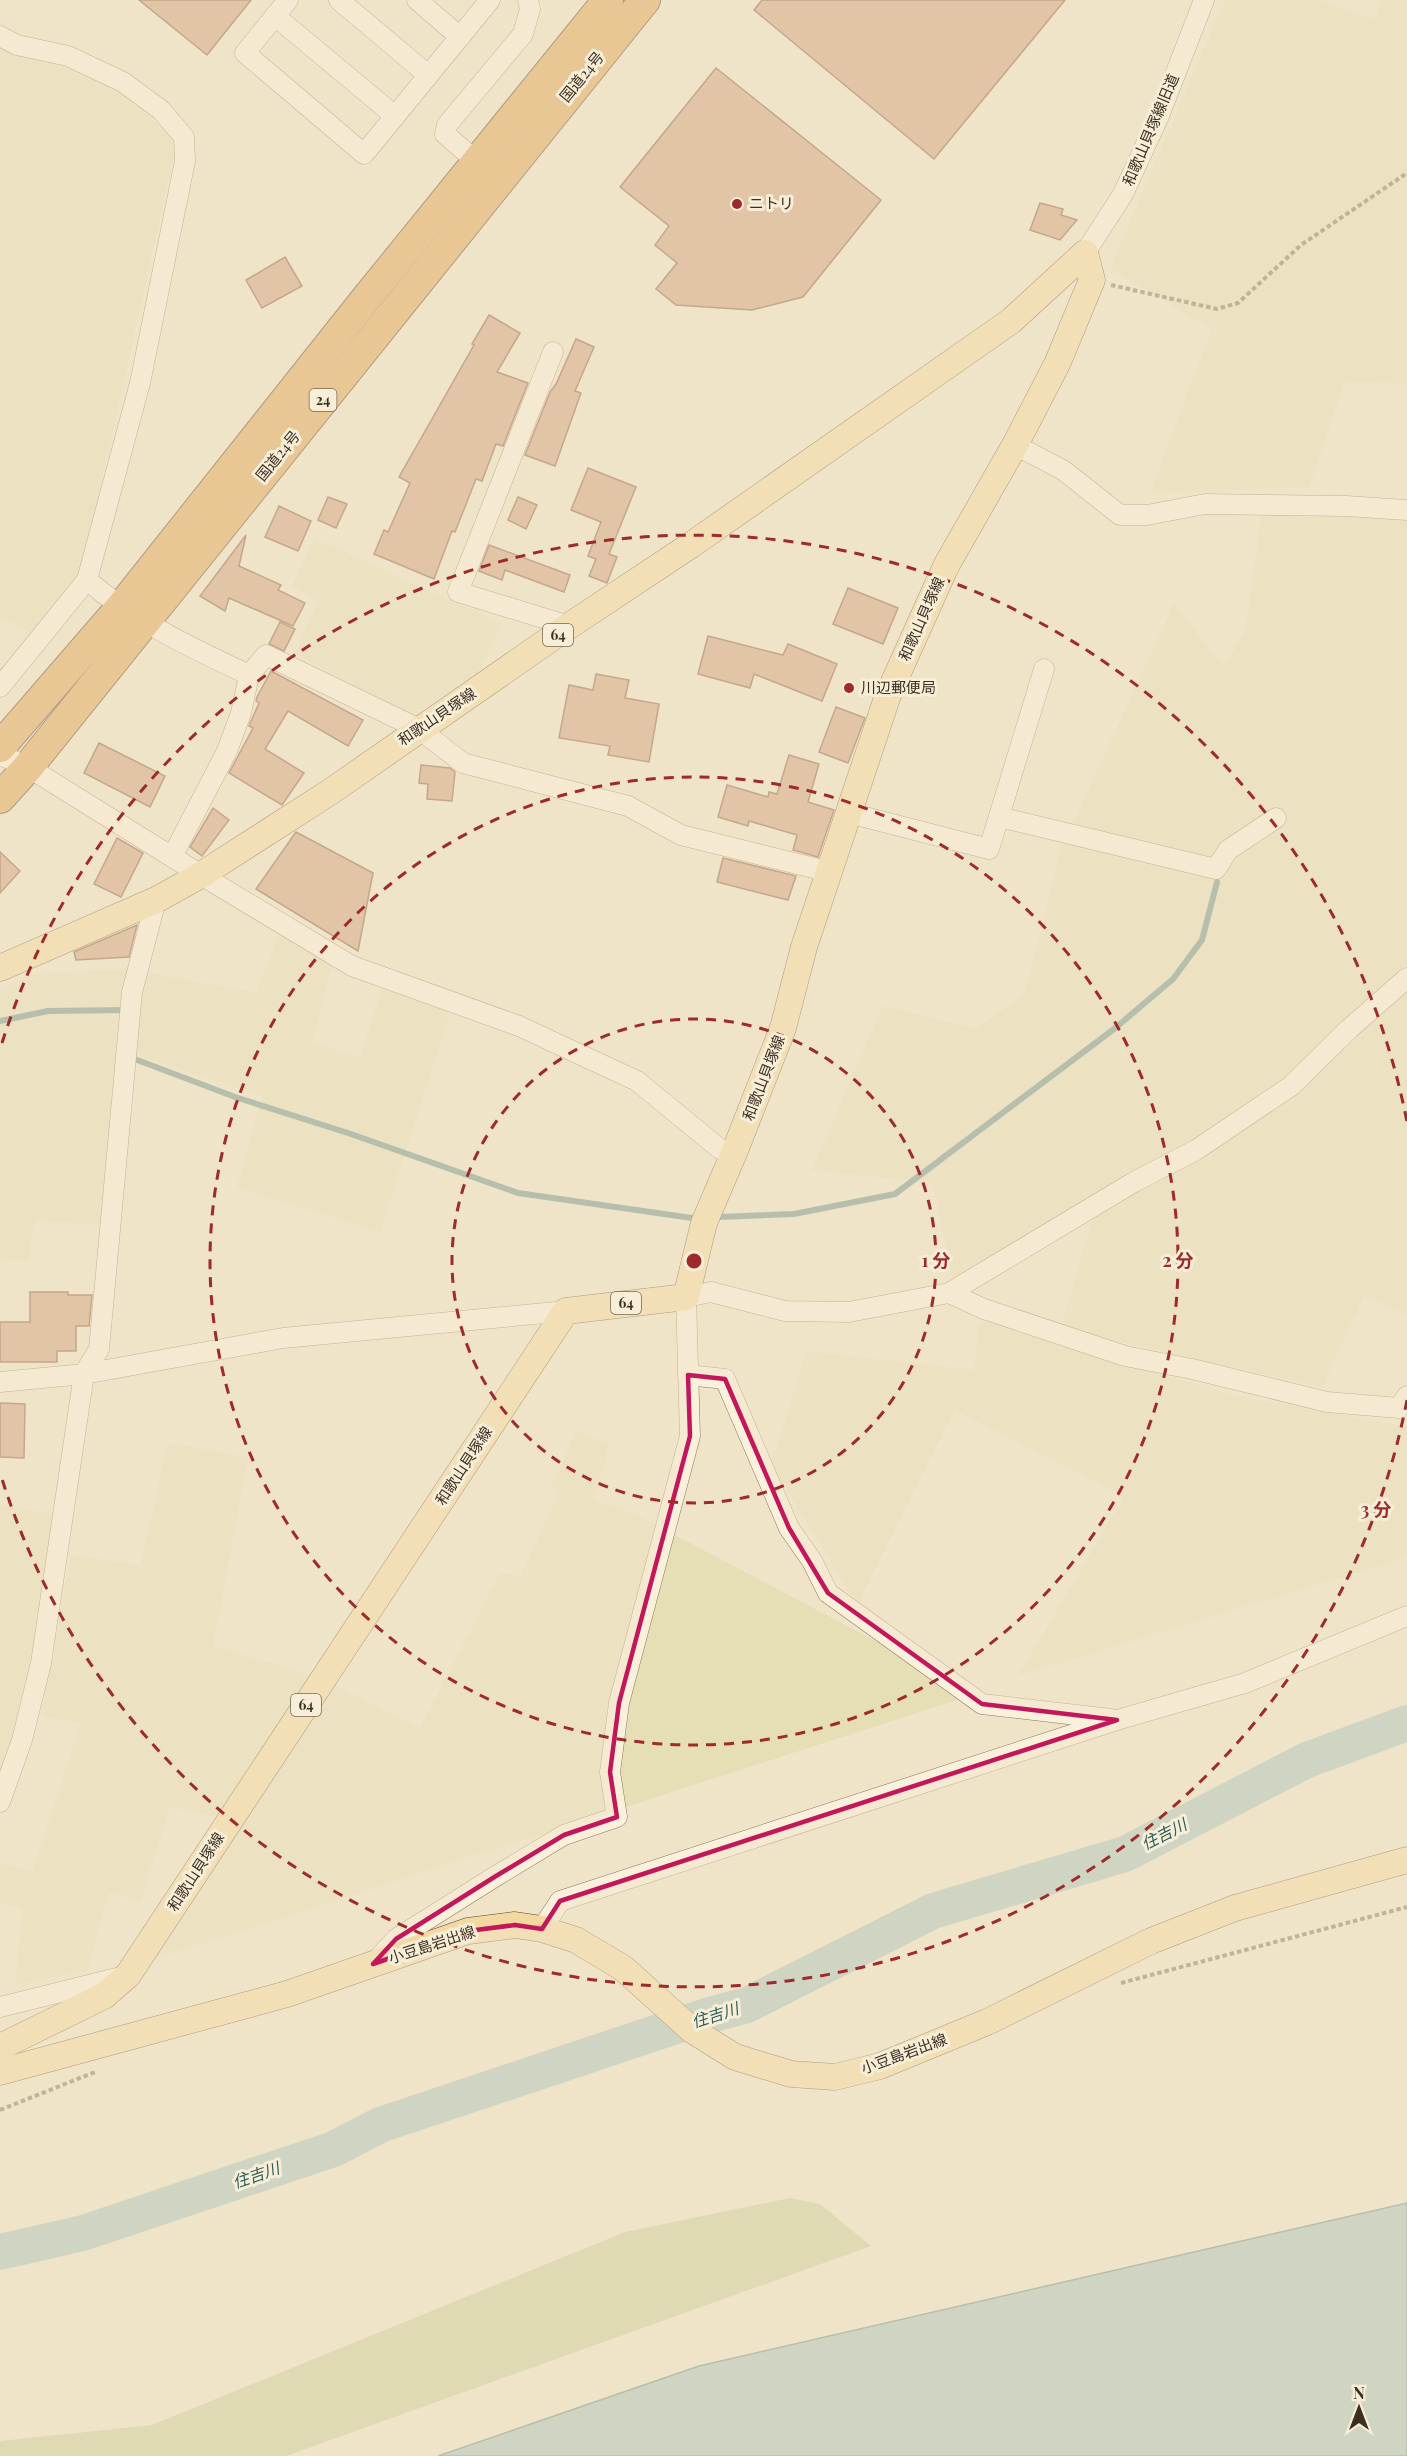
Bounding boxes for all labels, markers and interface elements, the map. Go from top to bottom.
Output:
street label: 国道24号 [555,47,608,106]
street label: 和歌山貝塚線旧道 [1117,70,1183,189]
place label: ニトリ [749,193,794,213]
marker: ニトリ [730,197,744,211]
road number: 24 [310,389,336,411]
street label: 国道24号 [251,426,304,485]
street label: 和歌山貝塚線 [894,573,949,664]
road number: 64 [543,624,573,646]
place label: 川辺郵便局 [861,677,936,697]
marker: 川辺郵便局 [842,681,856,695]
street label: 和歌山貝塚線 [394,683,479,750]
street label: 和歌山貝塚線 [738,1032,789,1123]
text: 1 分 [921,1248,951,1272]
text: 2 分 [1162,1248,1194,1272]
centre of rings [684,1251,704,1271]
road number: 64 [611,1292,641,1314]
street label: 和歌山貝塚線 [430,1422,496,1509]
text: 3 分 [1361,1497,1391,1521]
road number: 64 [291,1694,321,1716]
water label: 住吉川 [1138,1812,1192,1854]
street label: 和歌山貝塚線 [162,1828,228,1915]
street label: 小豆島岩出線 [386,1921,478,1967]
water label: 住吉川 [689,1997,743,2032]
street label: 小豆島岩出線 [858,2028,949,2078]
water label: 住吉川 [230,2156,284,2192]
north arrow [1329,2378,1389,2438]
text: N [1353,2382,1365,2403]

